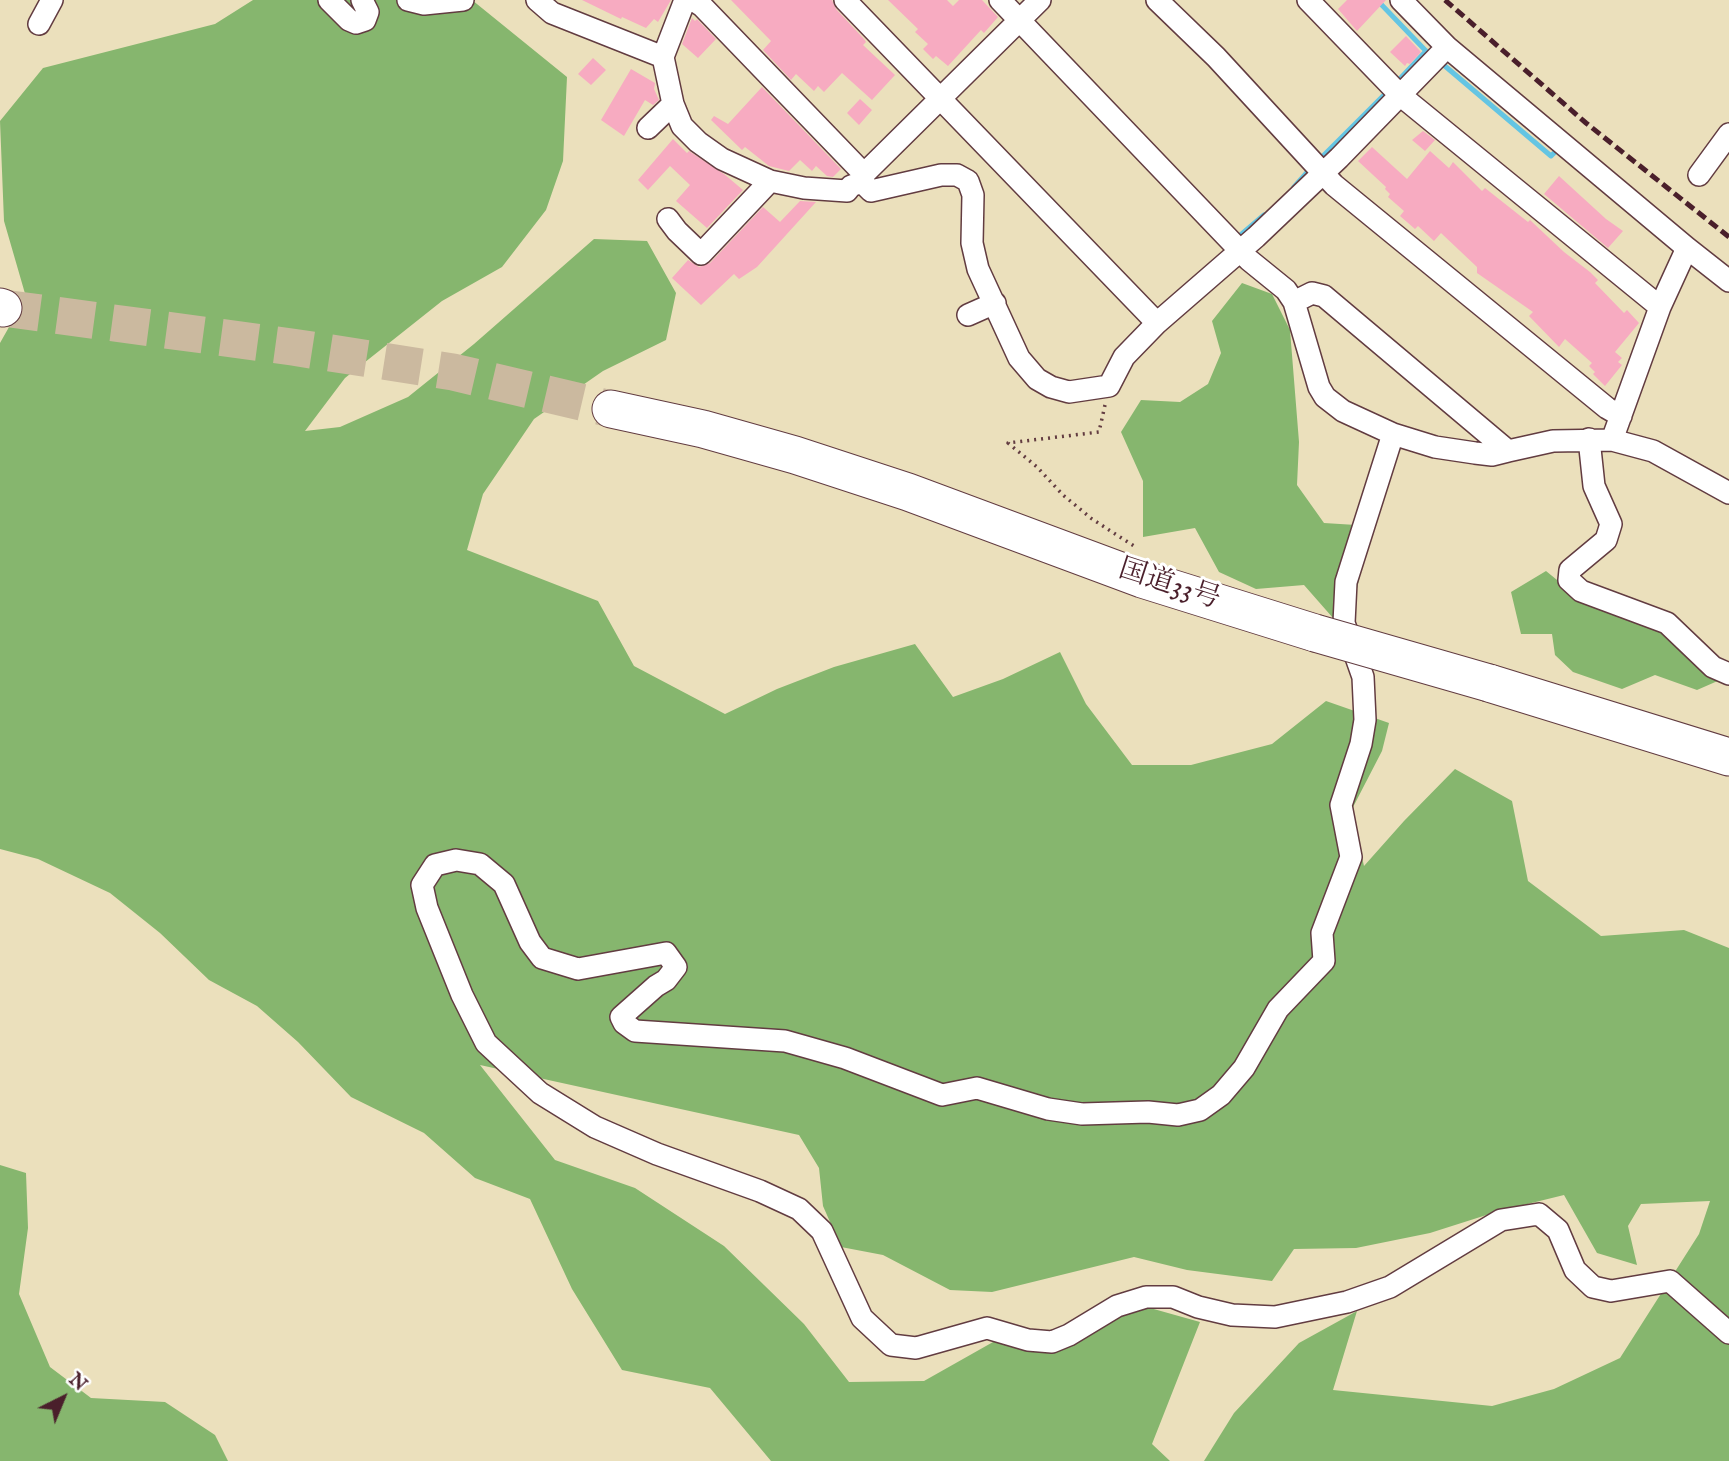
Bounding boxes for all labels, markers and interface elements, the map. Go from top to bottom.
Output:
street label: 国道33号 [1114,554,1224,618]
north arrow [28,1363,98,1433]
text: N [63,1368,92,1397]

